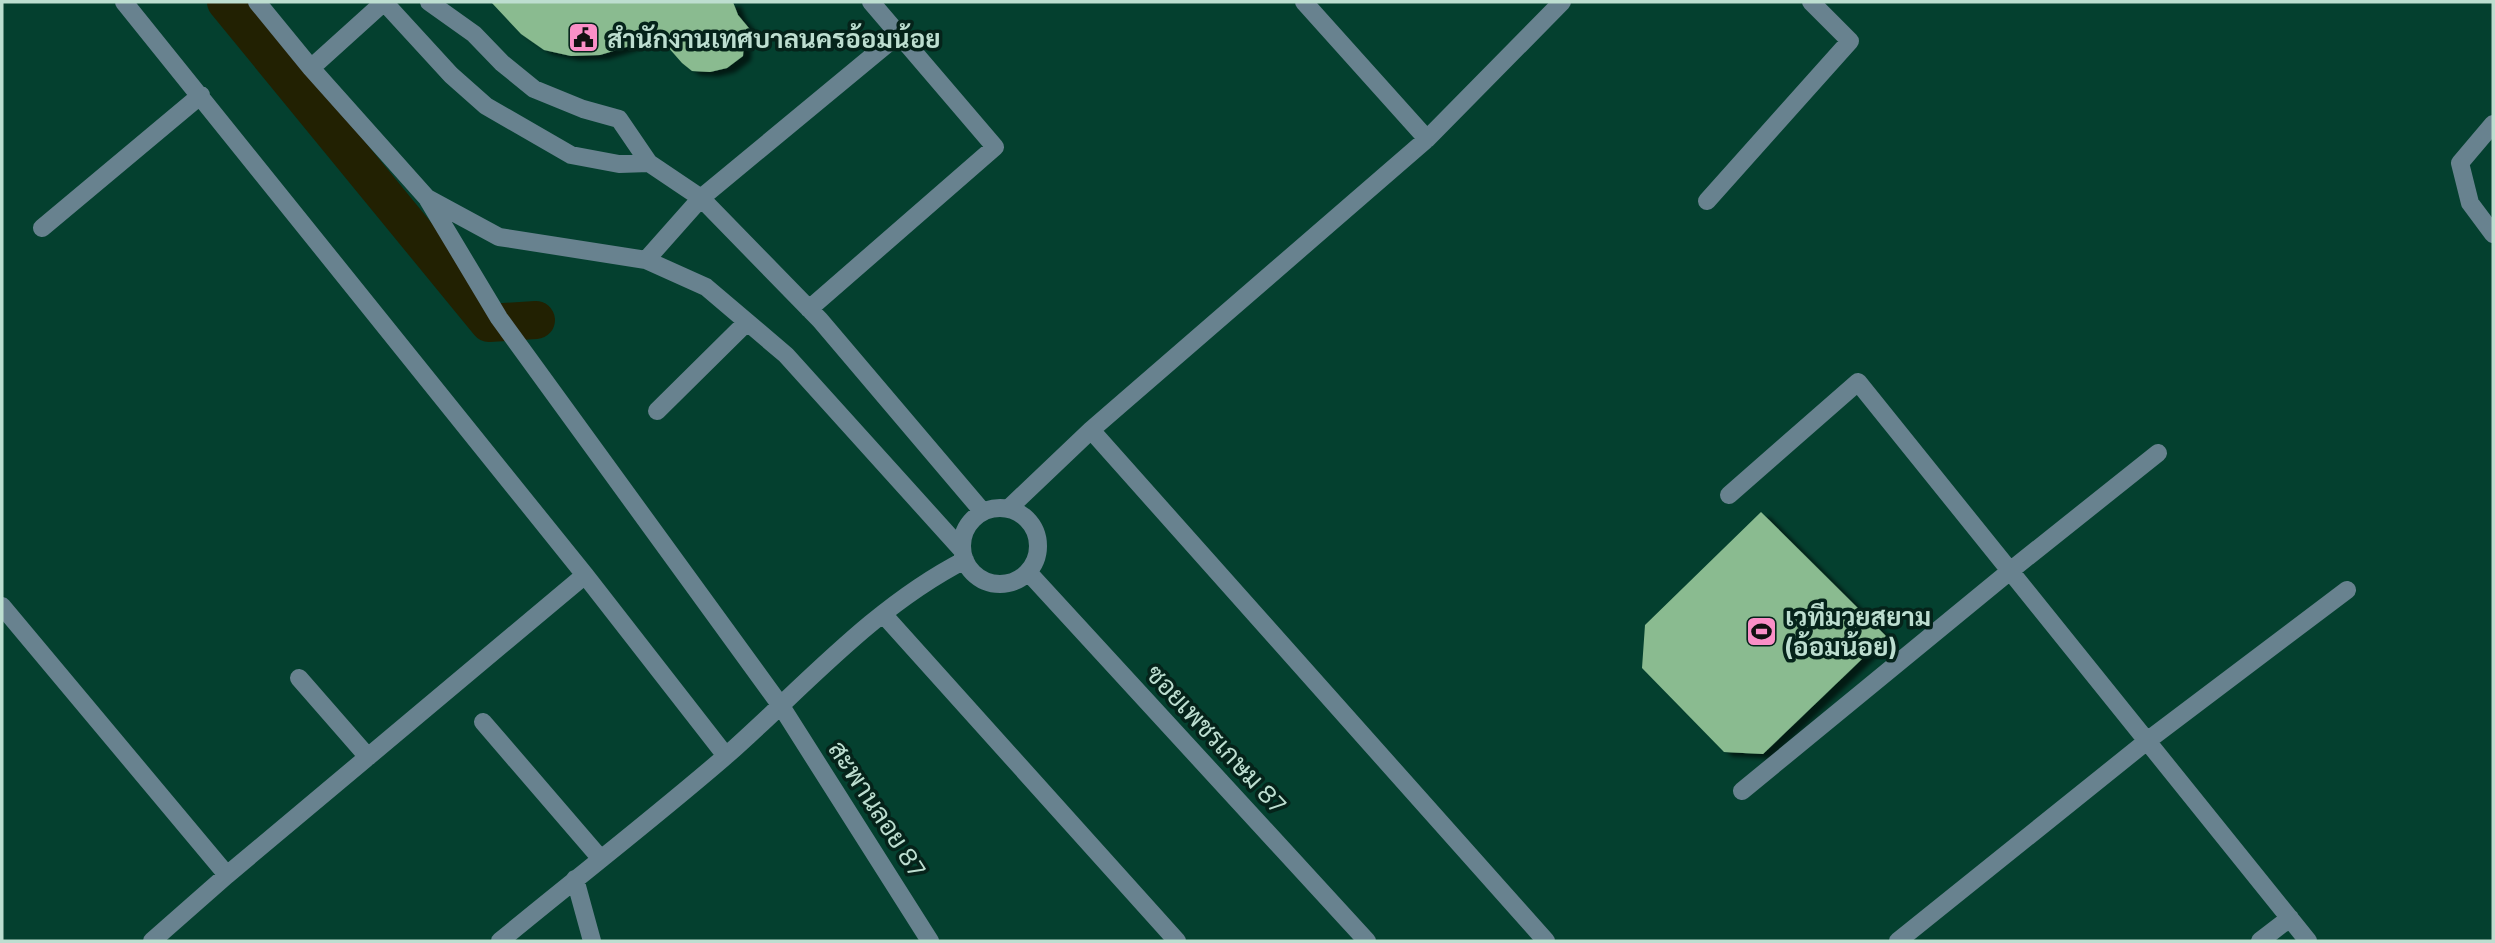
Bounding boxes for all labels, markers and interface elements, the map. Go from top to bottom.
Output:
place label: สำนักงานเทศบาลนครอ้อมน้อย [607,19,941,58]
public building icon: สำนักงานเทศบาลนครอ้อมน้อย [567,21,601,55]
place label: เวทีมวยสยาม (อ้อมน้อย) [1785,597,1931,666]
sports icon: เวทีมวยสยาม (อ้อมน้อย) [1745,614,1779,648]
street label: ซอยเพชรเกษม 87 [1137,655,1297,823]
street label: สะพานลอย 87 [819,733,937,885]

